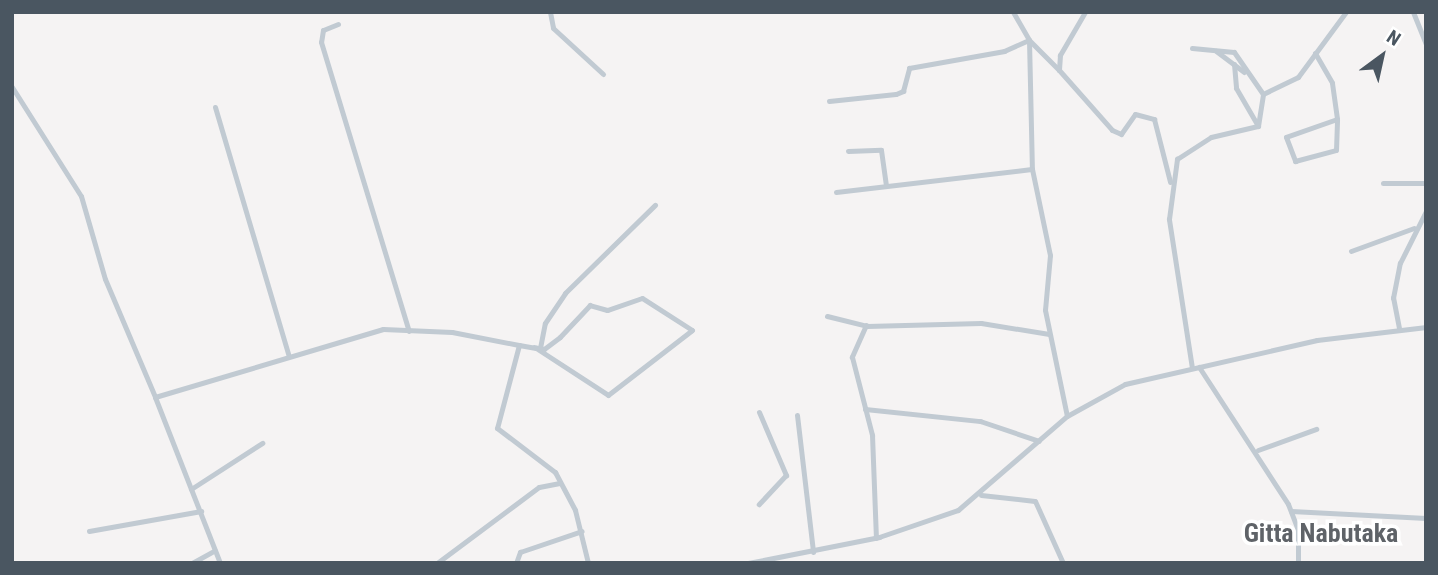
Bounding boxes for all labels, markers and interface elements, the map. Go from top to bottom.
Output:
north arrow [1347,21,1417,91]
text: N [1383,25,1405,51]
district label: Gitta Nabutaka [1244,518,1398,550]

